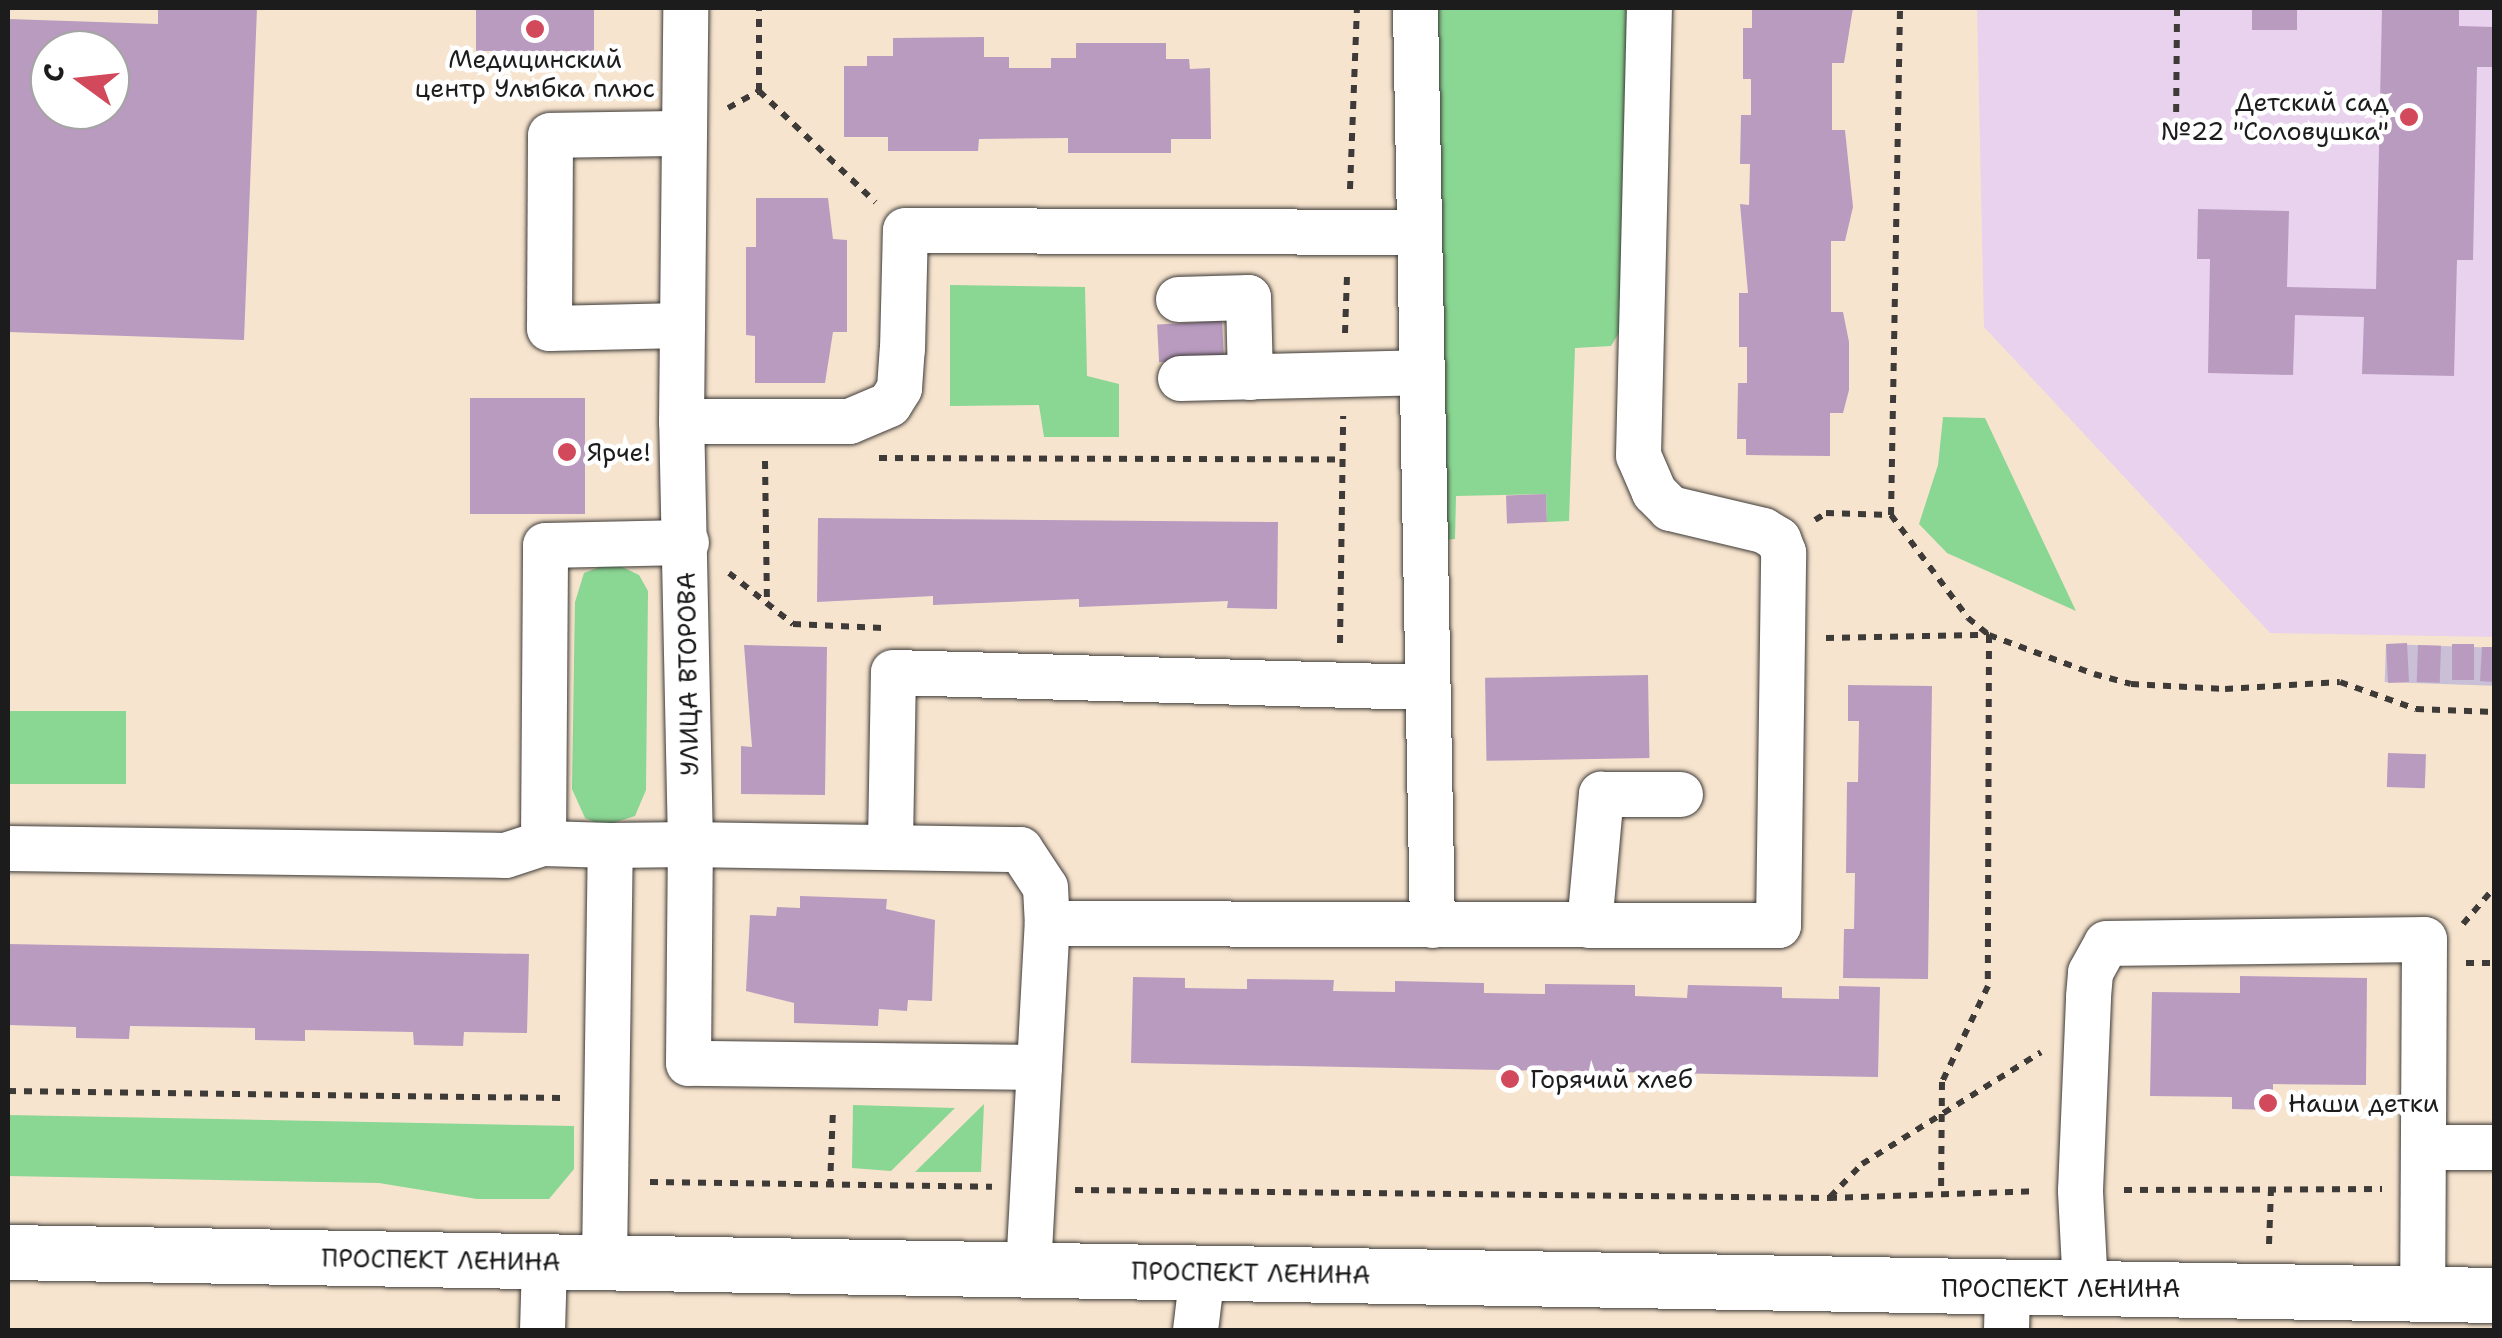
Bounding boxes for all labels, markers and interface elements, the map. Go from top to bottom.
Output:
marker: Медицинский центр Улыбка плюс [524,18,546,40]
north arrow [30,30,130,130]
place label: Медицинский центр Улыбка плюс [415,45,655,104]
text: С [32,60,74,86]
place label: Детский сад №22 "Соловушка" [2161,88,2389,147]
marker: Детский сад №22 "Соловушка" [2398,106,2420,128]
place label: Ярче! [587,437,651,467]
marker: Ярче! [556,441,578,463]
street label: УЛИЦА ВТОРОВА [671,572,705,776]
place label: Горячий хлеб [1530,1064,1693,1094]
marker: Горячий хлеб [1499,1068,1521,1090]
place label: Наши детки [2288,1088,2439,1118]
marker: Наши детки [2257,1092,2279,1114]
street label: ПРОСПЕКТ ЛЕНИНА [321,1243,561,1277]
street label: ПРОСПЕКТ ЛЕНИНА [1131,1256,1371,1290]
street label: ПРОСПЕКТ ЛЕНИНА [1942,1273,2180,1303]

